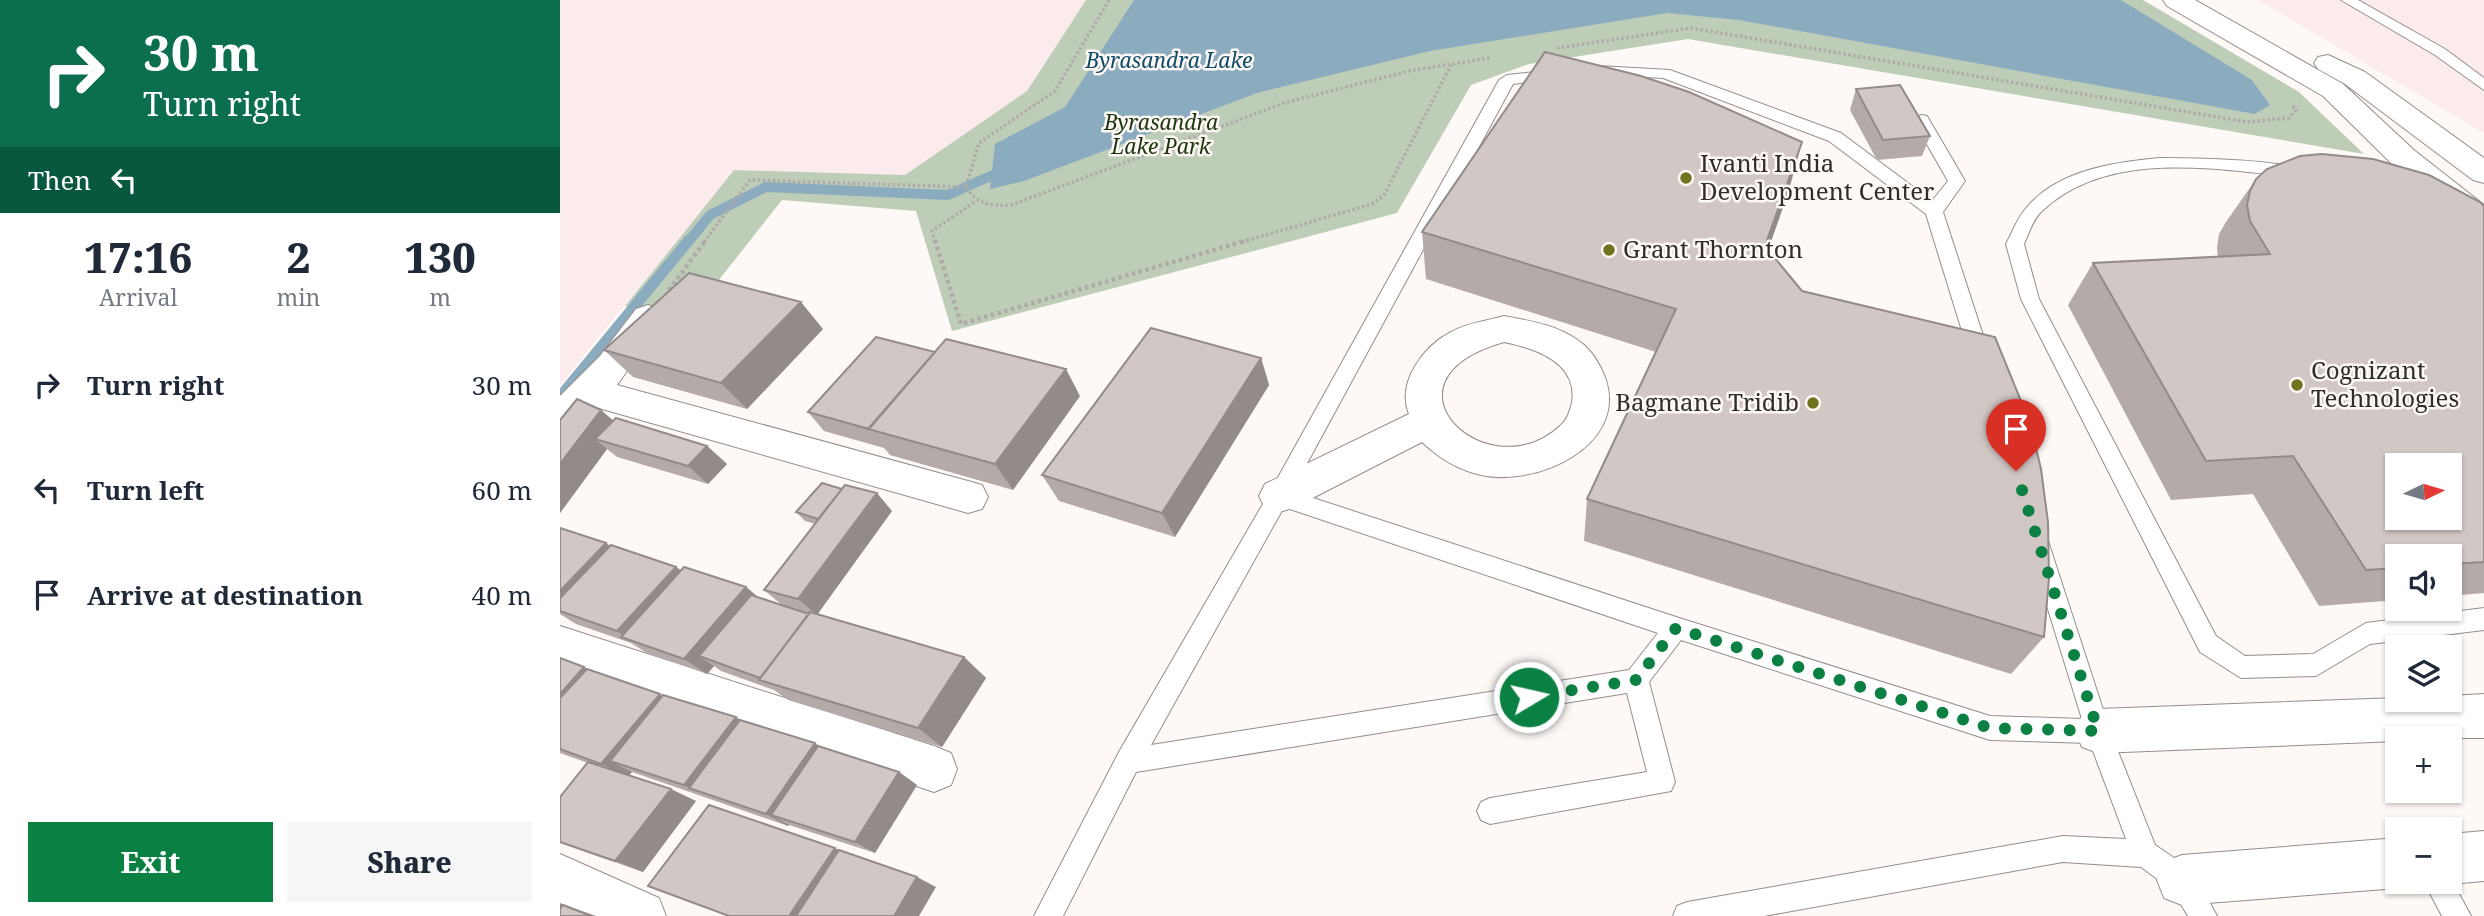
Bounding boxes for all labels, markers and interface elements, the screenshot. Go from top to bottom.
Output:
text: 30 m [143,19,259,85]
icon: right [28,28,119,119]
water label: Byrasandra Lake [1085,46,1252,74]
text: Turn right [143,82,301,125]
park label: Byrasandra Lake Park [1103,108,1219,160]
place label: Ivanti India Development Center [1700,146,1934,207]
icon: left [105,161,143,199]
text: Then [28,162,91,198]
marker: Ivanti India Development Center [1678,170,1694,186]
text: 17:16 [84,228,192,285]
text: 2 [287,228,310,285]
text: 130 [404,228,476,285]
place label: Grant Thornton [1623,232,1803,265]
marker: Grant Thornton [1601,242,1617,258]
text: Arrival [99,281,178,313]
text: min [276,281,320,313]
text: m [429,281,451,313]
place label: Cognizant Technologies [2311,353,2459,414]
icon: right [28,366,66,404]
text: Turn right [87,367,224,403]
text: 30 m [472,367,532,403]
marker: Cognizant Technologies [2289,377,2305,393]
place label: Bagmane Tridib [1615,385,1799,418]
marker: Bagmane Tridib [1805,395,1821,411]
pin [1986,399,2046,471]
icon: arrive [1997,410,2035,448]
north arrow [2385,453,2462,530]
map controls [2385,453,2462,894]
icon: left [28,471,66,509]
text: Turn left [87,472,204,508]
text: 60 m [472,472,532,508]
button: sound [2385,544,2462,621]
icon: arrive [28,576,66,614]
text: Arrive at destination [87,577,363,613]
text: 40 m [472,577,532,613]
button: layers [2385,635,2462,712]
position arrow [1492,660,1566,734]
button: + [2385,726,2462,803]
button: − [2385,817,2462,894]
button: Exit [28,822,273,902]
button: Share [287,822,532,902]

